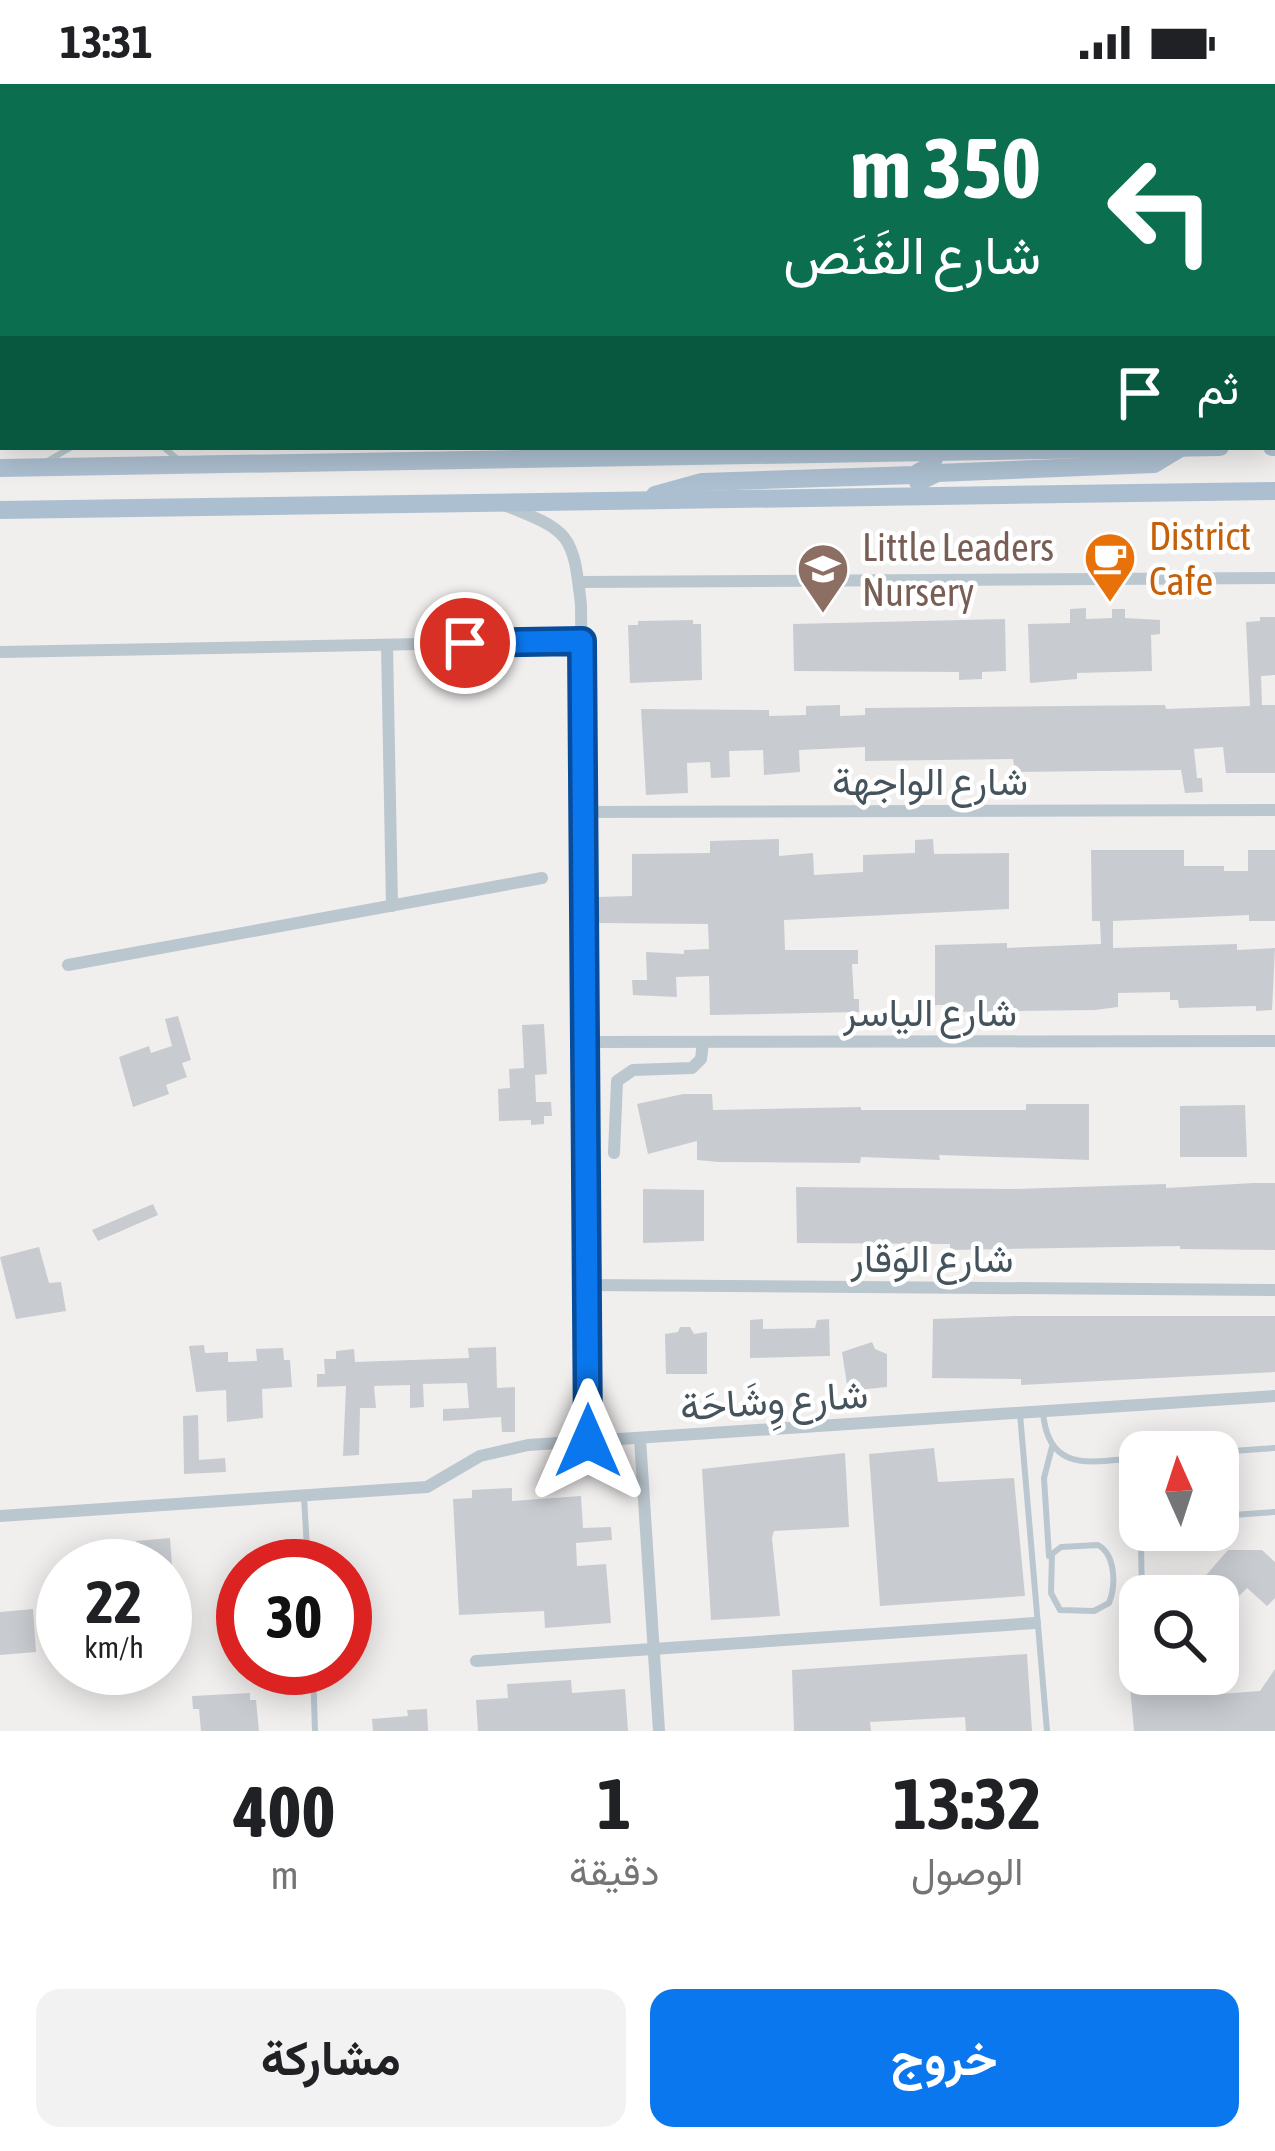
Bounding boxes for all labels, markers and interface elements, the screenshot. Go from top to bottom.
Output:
text: 13:31 [60,16,153,68]
text: 350 m [851,120,1041,216]
icon: left [1083,132,1239,288]
text: شارع القَنَص [783,224,1041,285]
icon: arrive [1107,360,1173,426]
text: ثم [1197,362,1239,414]
place label: District Cafe [1149,514,1251,603]
place label: Little Leaders Nursery [862,525,1054,614]
cafe icon: District Cafe [1082,530,1138,604]
school or university icon: Little Leaders Nursery [795,541,851,615]
pin [414,592,516,694]
icon: arrive [432,610,498,676]
street label: شارع الواجهة [832,759,1028,808]
street label: شارع الياسر [842,990,1017,1039]
street label: شارع الوَقار [850,1236,1013,1285]
street label: شارع وِشَاحَة [678,1371,870,1438]
position arrow [525,1378,651,1504]
north arrow [1119,1431,1239,1551]
map controls [1119,1431,1239,1695]
speed limit sign: 30 [216,1539,372,1695]
text: 22 [86,1567,142,1636]
button: search [1119,1575,1239,1695]
text: km/h [84,1630,144,1664]
text: 1 [597,1762,631,1844]
text: 13:32 [893,1762,1041,1844]
text: 400 [234,1770,335,1852]
text: دقيقة [569,1849,659,1893]
text: الوصول [911,1849,1023,1893]
text: m [270,1853,299,1897]
button: مشاركة [36,1989,626,2127]
button: خروج [650,1989,1239,2127]

